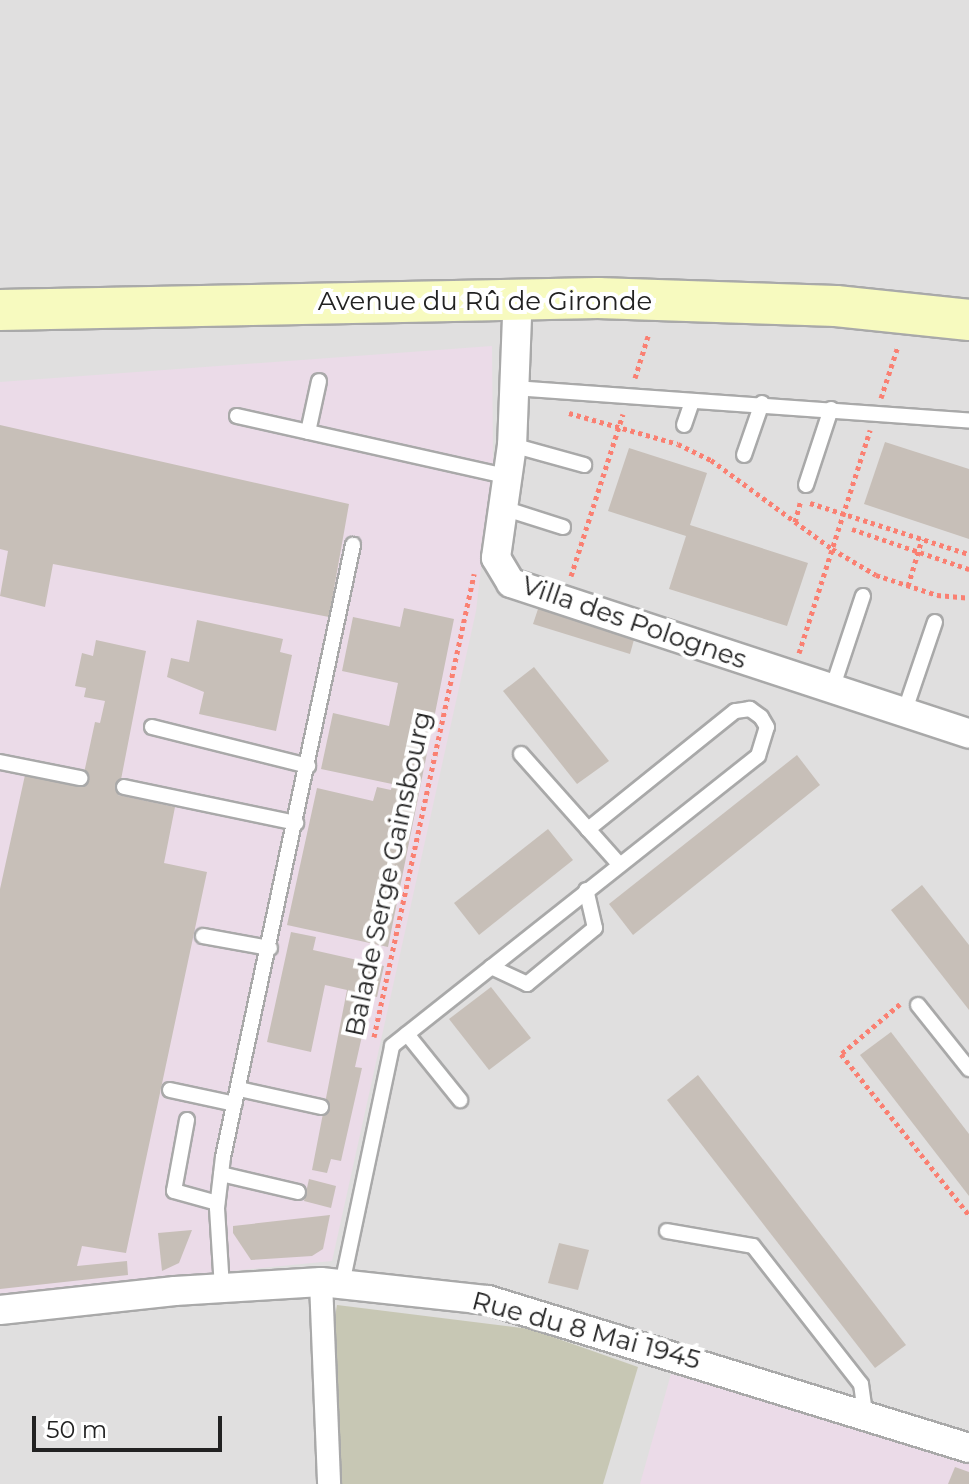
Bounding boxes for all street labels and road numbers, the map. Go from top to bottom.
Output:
street label: Avenue du Rû de Gironde [318,286,652,318]
street label: Villa des Polognes [518,570,750,676]
street label: Balade Serge Gainsbourg [339,709,439,1039]
street label: Rue du 8 Mai 1945 [468,1286,704,1376]

